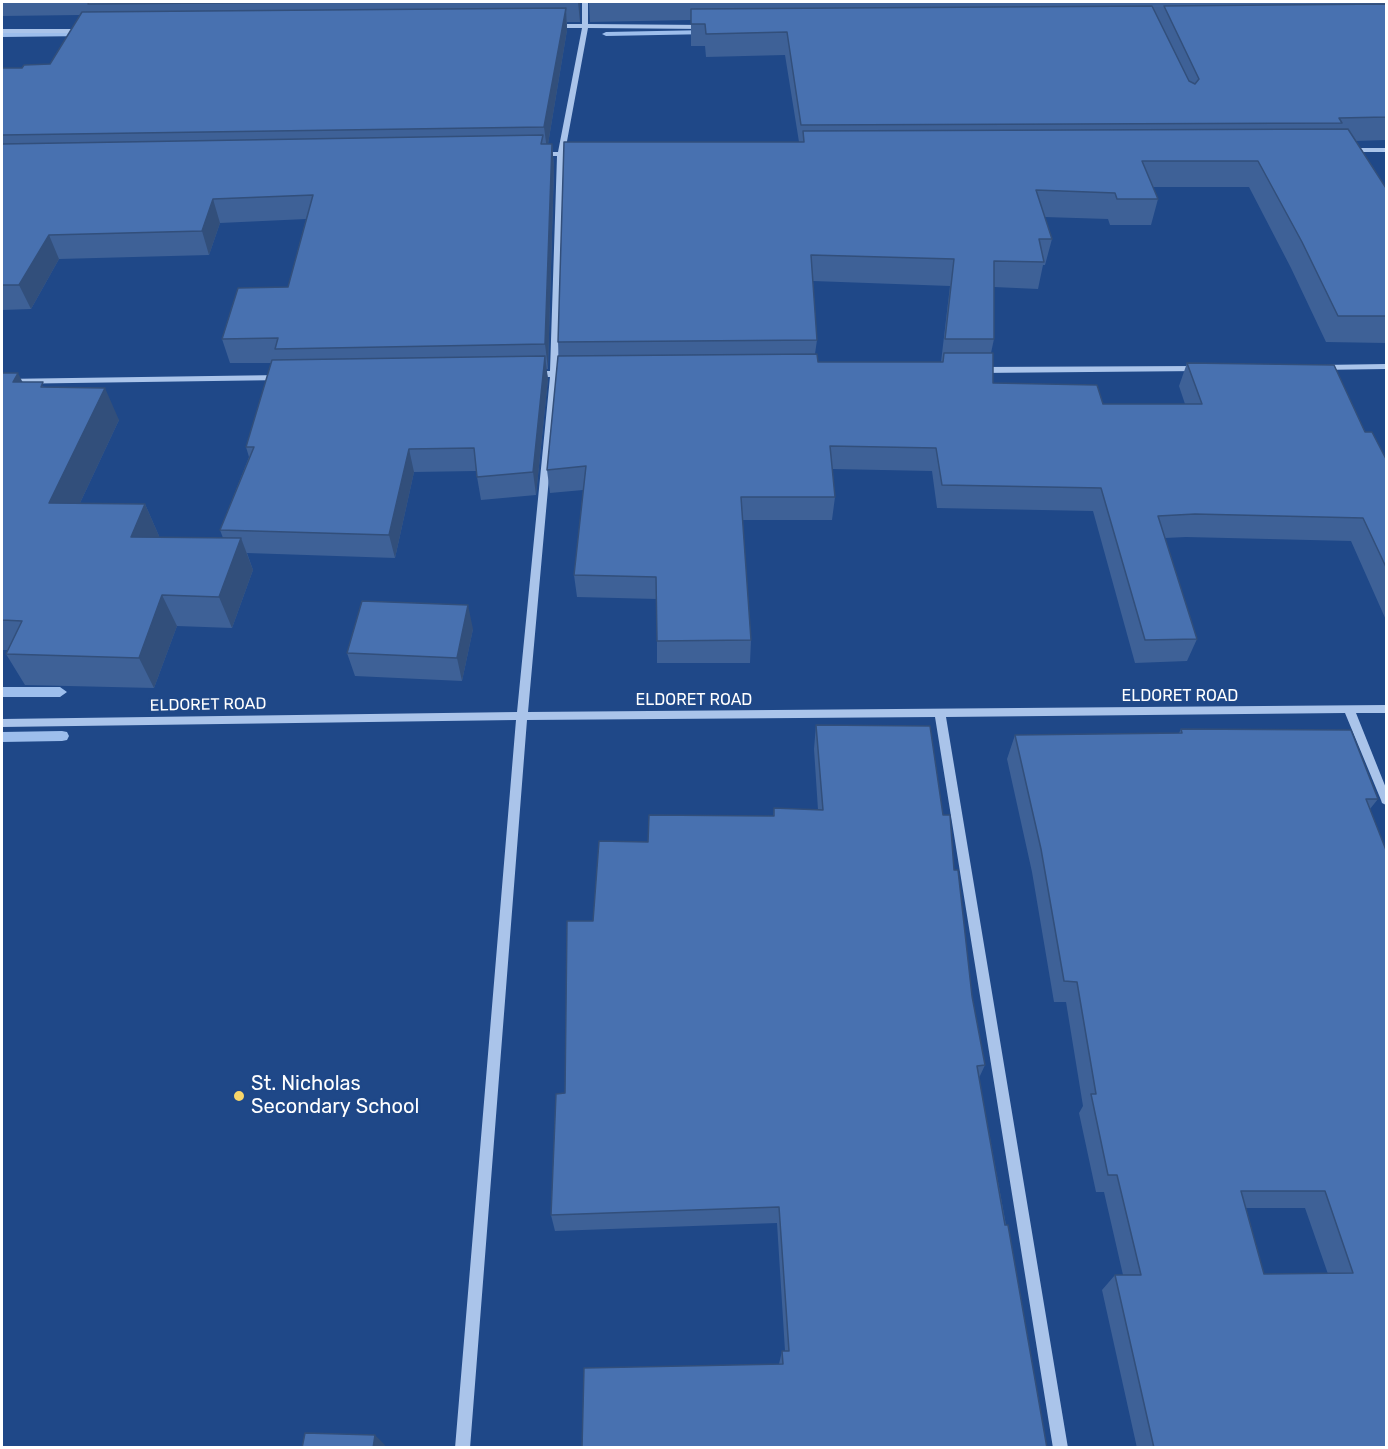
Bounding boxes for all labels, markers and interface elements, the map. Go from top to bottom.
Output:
street label: ELDORET ROAD [1122,686,1238,706]
street label: ELDORET ROAD [636,690,752,710]
street label: ELDORET ROAD [149,694,267,716]
place label: St. Nicholas Secondary School [251,1072,419,1119]
marker: St. Nicholas Secondary School [232,1089,246,1103]

